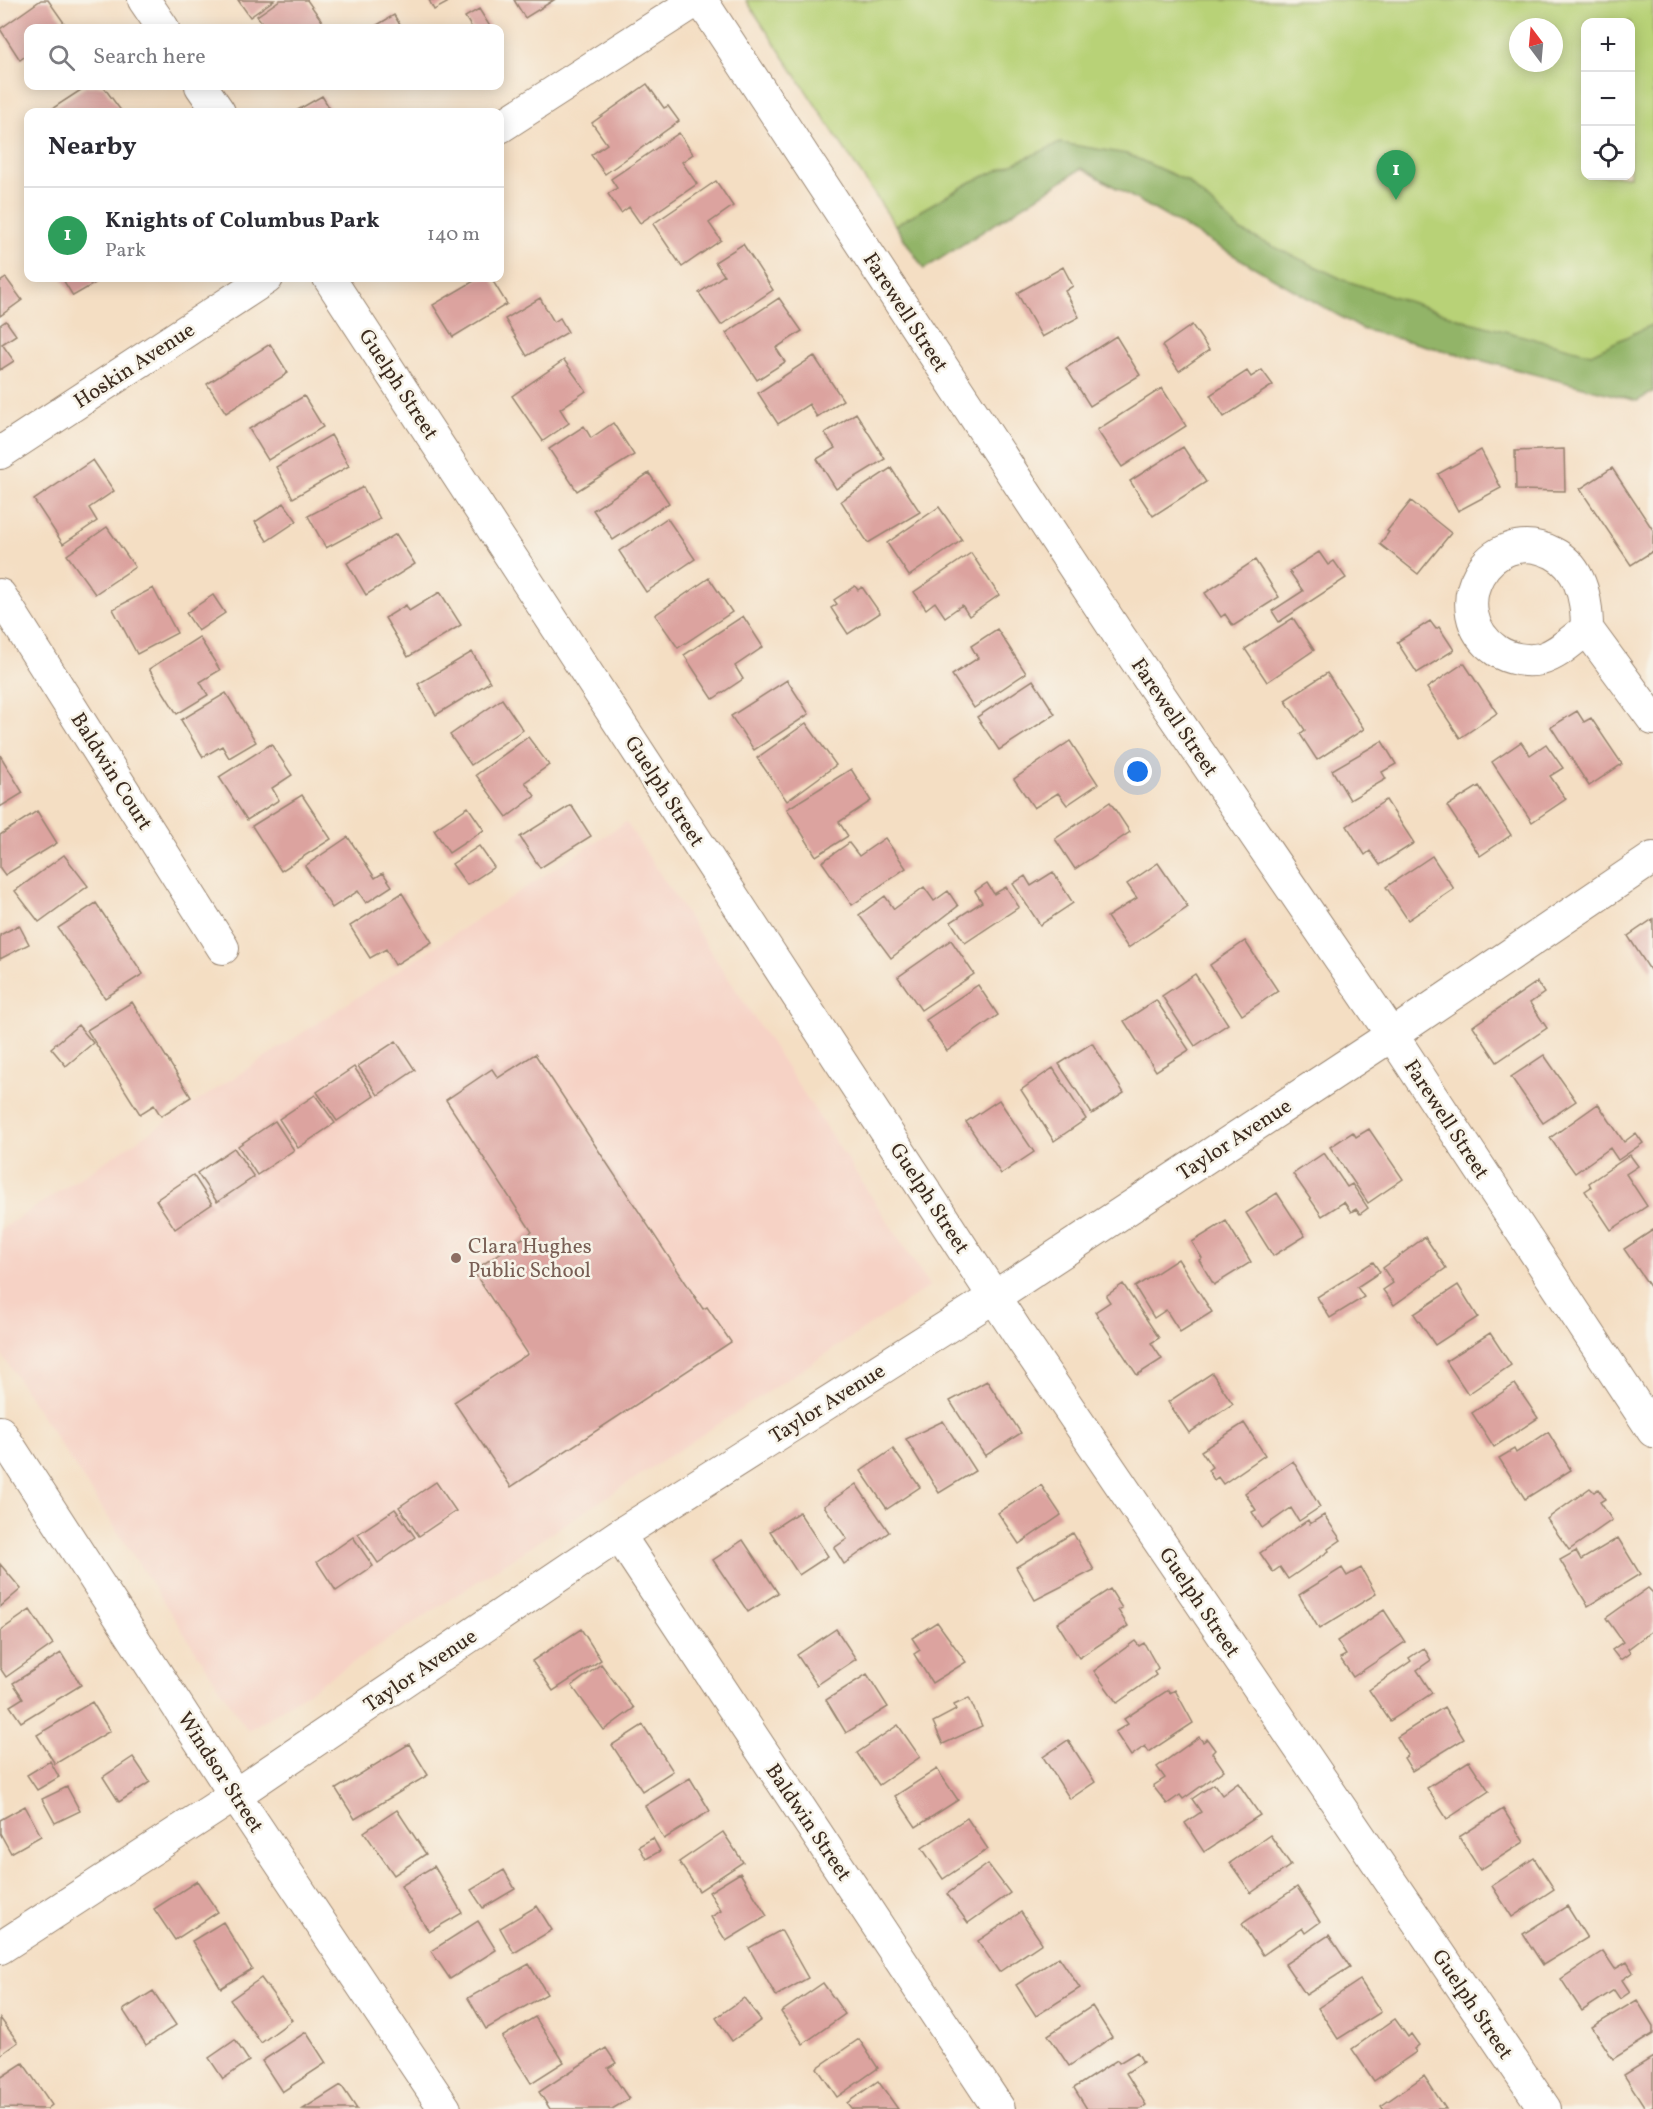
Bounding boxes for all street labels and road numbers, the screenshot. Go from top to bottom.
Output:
street label: Farewell Street [855,247,954,378]
street label: Hoskin Avenue [69,316,201,416]
street label: Guelph Street [351,324,444,446]
street label: Farewell Street [1123,653,1224,783]
street label: Baldwin Court [63,707,158,836]
street label: Guelph Street [617,731,710,853]
street label: Farewell Street [1396,1054,1495,1185]
street label: Taylor Avenue [1172,1092,1298,1188]
street label: Guelph Street [882,1138,975,1260]
street label: Taylor Avenue [764,1357,891,1451]
street label: Guelph Street [1151,1542,1246,1664]
street label: Taylor Avenue [358,1622,483,1720]
street label: Windsor Street [170,1706,270,1839]
street label: Baldwin Street [758,1758,858,1887]
street label: Guelph Street [1424,1944,1519,2066]

